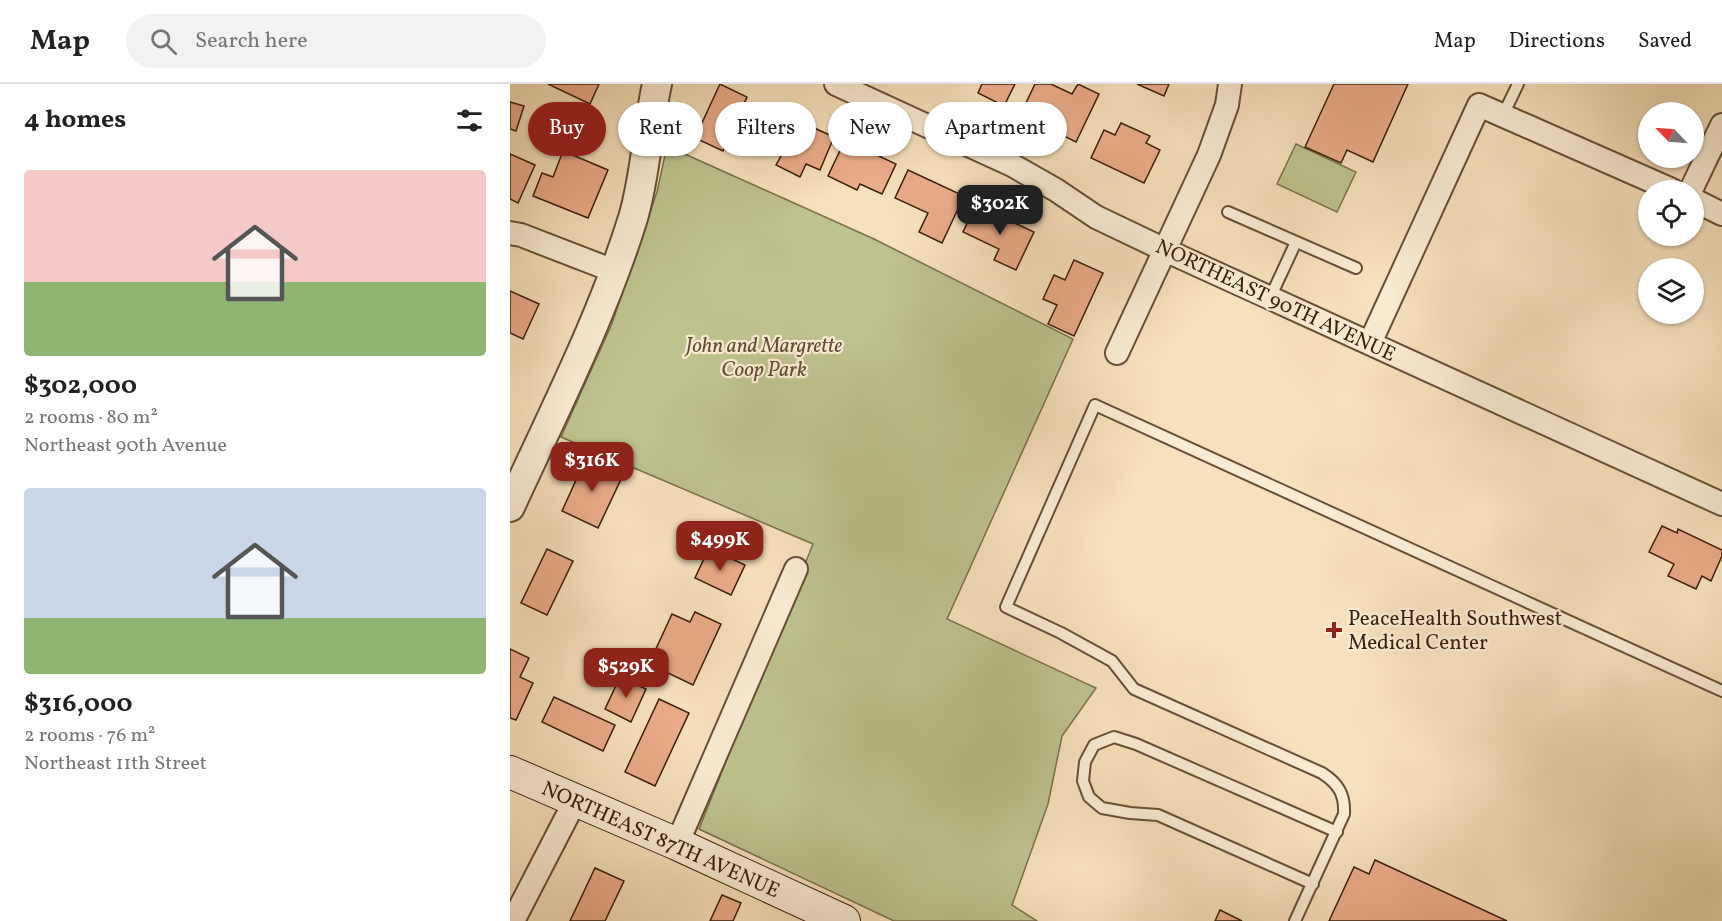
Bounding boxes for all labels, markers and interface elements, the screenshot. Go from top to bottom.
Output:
search box [126,14,546,68]
text: Map [30,22,90,61]
icon: search [147,25,180,58]
text: Search here [195,26,308,57]
text: Map [1434,27,1476,56]
text: Directions [1509,27,1605,56]
text: Saved [1638,27,1692,56]
text: 4 homes [24,102,126,138]
chip: Buy [528,102,606,156]
chip: Rent [618,102,703,156]
chip: Filters [715,102,816,156]
chip: New [828,102,912,156]
chip: Apartment [924,102,1067,156]
north arrow [1638,102,1704,168]
map controls [1638,102,1704,324]
icon: filters [453,104,486,137]
button: locate [1638,180,1704,246]
pin: $302K [958,185,1042,236]
text: $302K [971,190,1029,218]
icon: home [201,209,309,317]
street label: NORTHEAST 90TH AVENUE [1151,233,1400,370]
button: layers [1638,258,1704,324]
park label: John and Margrette Coop Park [684,332,843,385]
text: $302,000 [24,368,137,404]
text: 2 rooms · 80 m² [24,404,158,432]
text: Northeast 90th Avenue [24,432,227,460]
pin: $316K [550,442,634,493]
text: $316K [565,447,619,475]
pin: $499K [678,521,762,572]
text: $499K [690,526,750,554]
icon: home [201,527,309,635]
place label: PeaceHealth Southwest Medical Center [1348,605,1562,658]
marker: PeaceHealth Southwest Medical Center [1325,621,1343,639]
pin: $529K [584,648,668,699]
text: $529K [598,653,654,681]
text: $316,000 [24,686,133,722]
text: 2 rooms · 76 m² [24,722,156,750]
text: Northeast 11th Street [24,750,207,778]
street label: NORTHEAST 87TH AVENUE [537,775,784,906]

